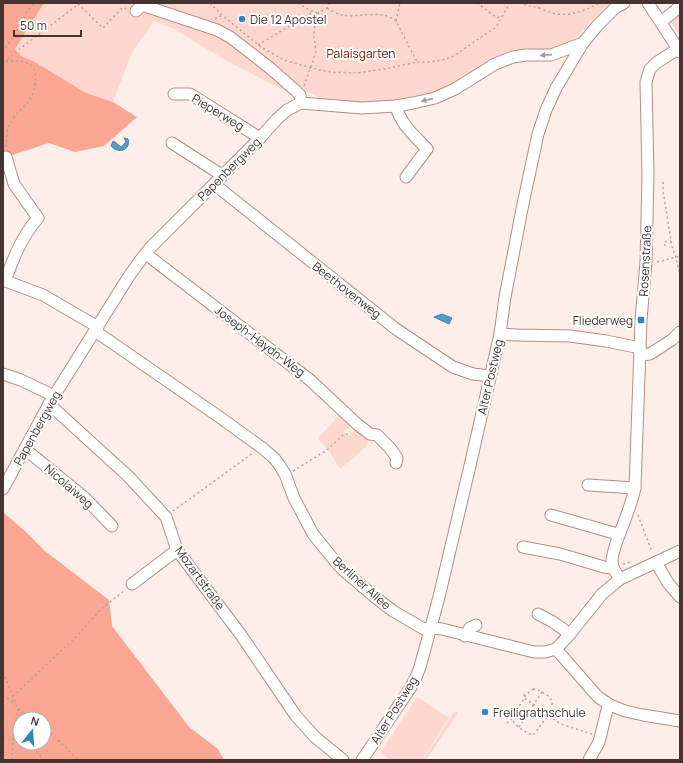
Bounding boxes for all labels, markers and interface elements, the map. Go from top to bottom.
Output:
place label: Die 12 Apostel [250,11,327,28]
scale bar [14,12,81,38]
marker: Die 12 Apostel [237,14,247,24]
text: 50 m [20,17,47,34]
park label: Palaisgarten [327,45,395,62]
one-way arrow [540,51,552,58]
street label: Pieperweg [189,90,247,134]
one-way arrow [421,97,433,103]
street label: Papenbergweg [194,134,264,204]
street label: Rosenstraße [635,225,655,297]
street label: Beethovenweg [309,258,385,322]
street label: Joseph-Haydn-Weg [211,301,309,381]
place label: Fliederweg [573,312,633,329]
marker: Fliederweg [636,315,646,325]
street label: Alter Postweg [473,337,507,417]
street label: Papenbergweg [9,388,65,468]
street label: Nicolaiweg [41,460,97,512]
street label: Mozartstraße [171,543,229,613]
street label: Berliner Allee [329,552,395,614]
street label: Alter Postweg [366,673,422,747]
place label: Freiligrathschule [493,704,585,721]
marker: Freiligrathschule [480,707,490,717]
north arrow [12,711,52,751]
text: N [29,713,41,729]

